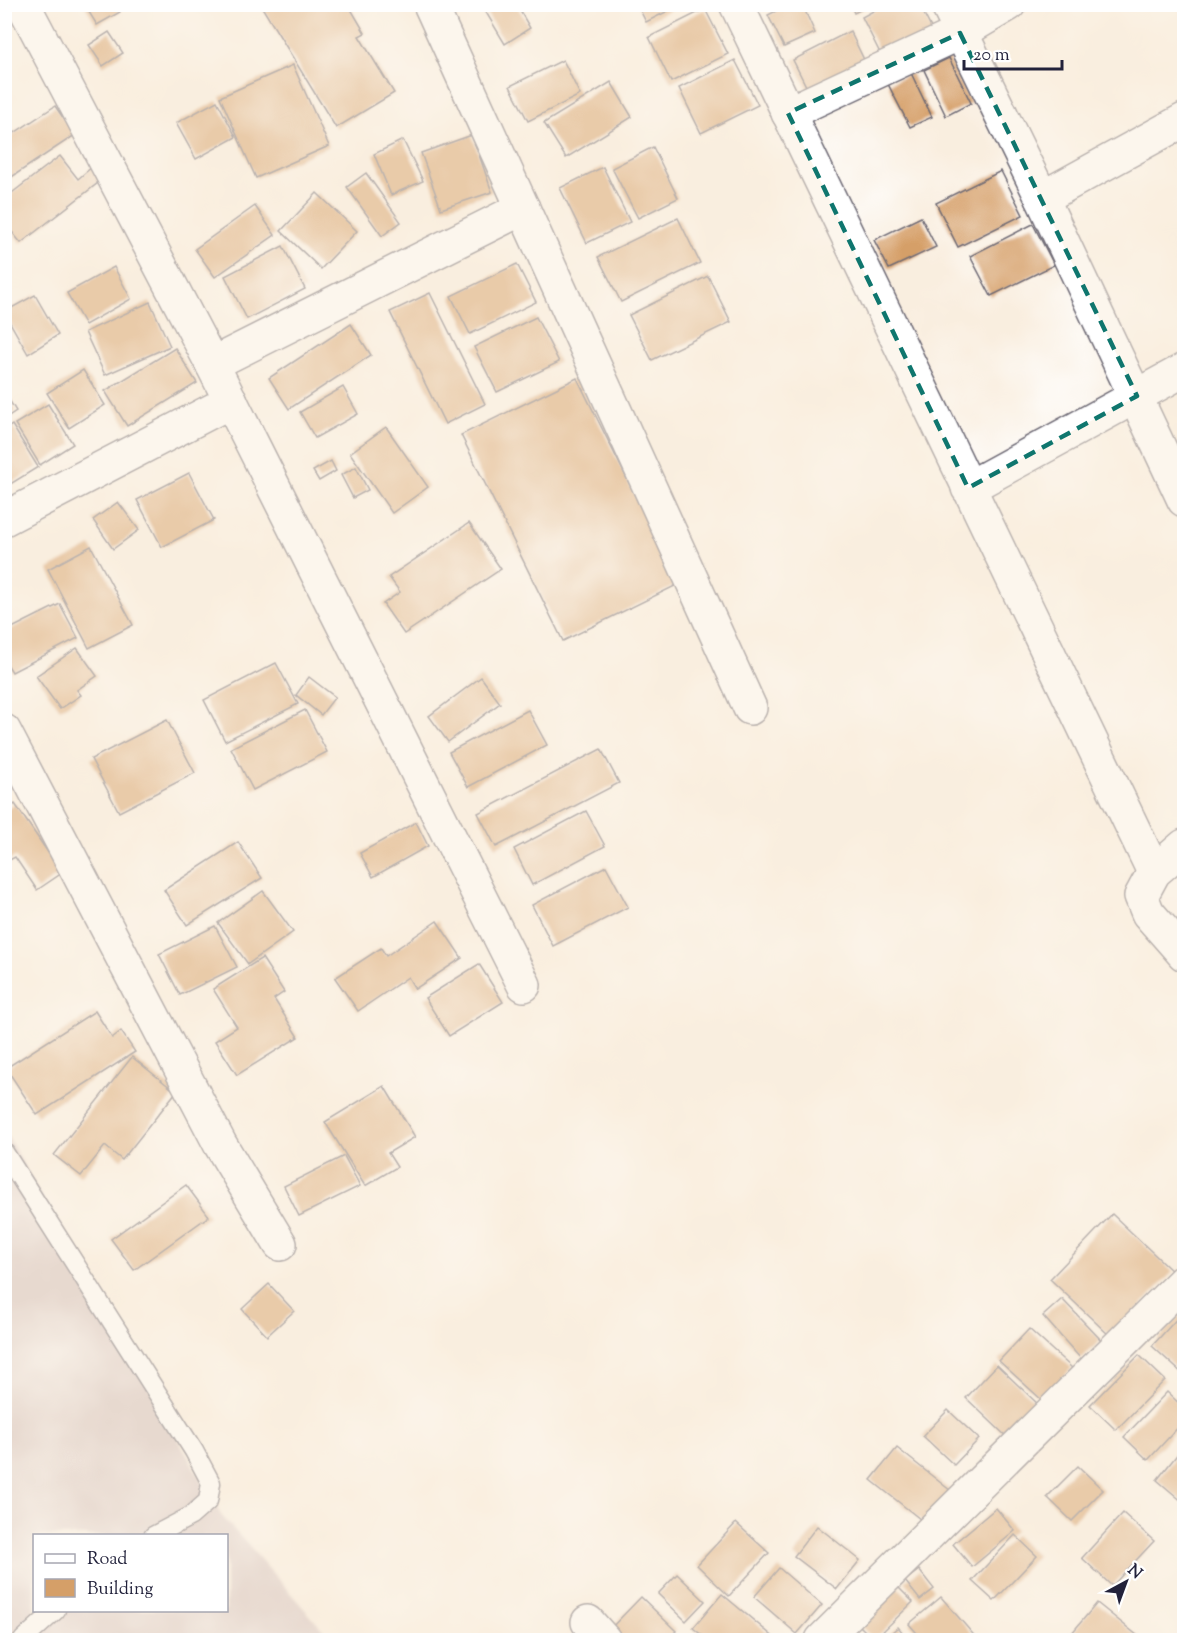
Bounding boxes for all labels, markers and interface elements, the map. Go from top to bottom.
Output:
scale bar [964,33,1062,71]
text: 20 m [973,43,1010,69]
legend [33,1534,228,1612]
text: Road [87,1547,127,1573]
north arrow [1096,1552,1156,1612]
text: N [1122,1560,1147,1586]
text: Building [87,1577,153,1603]

